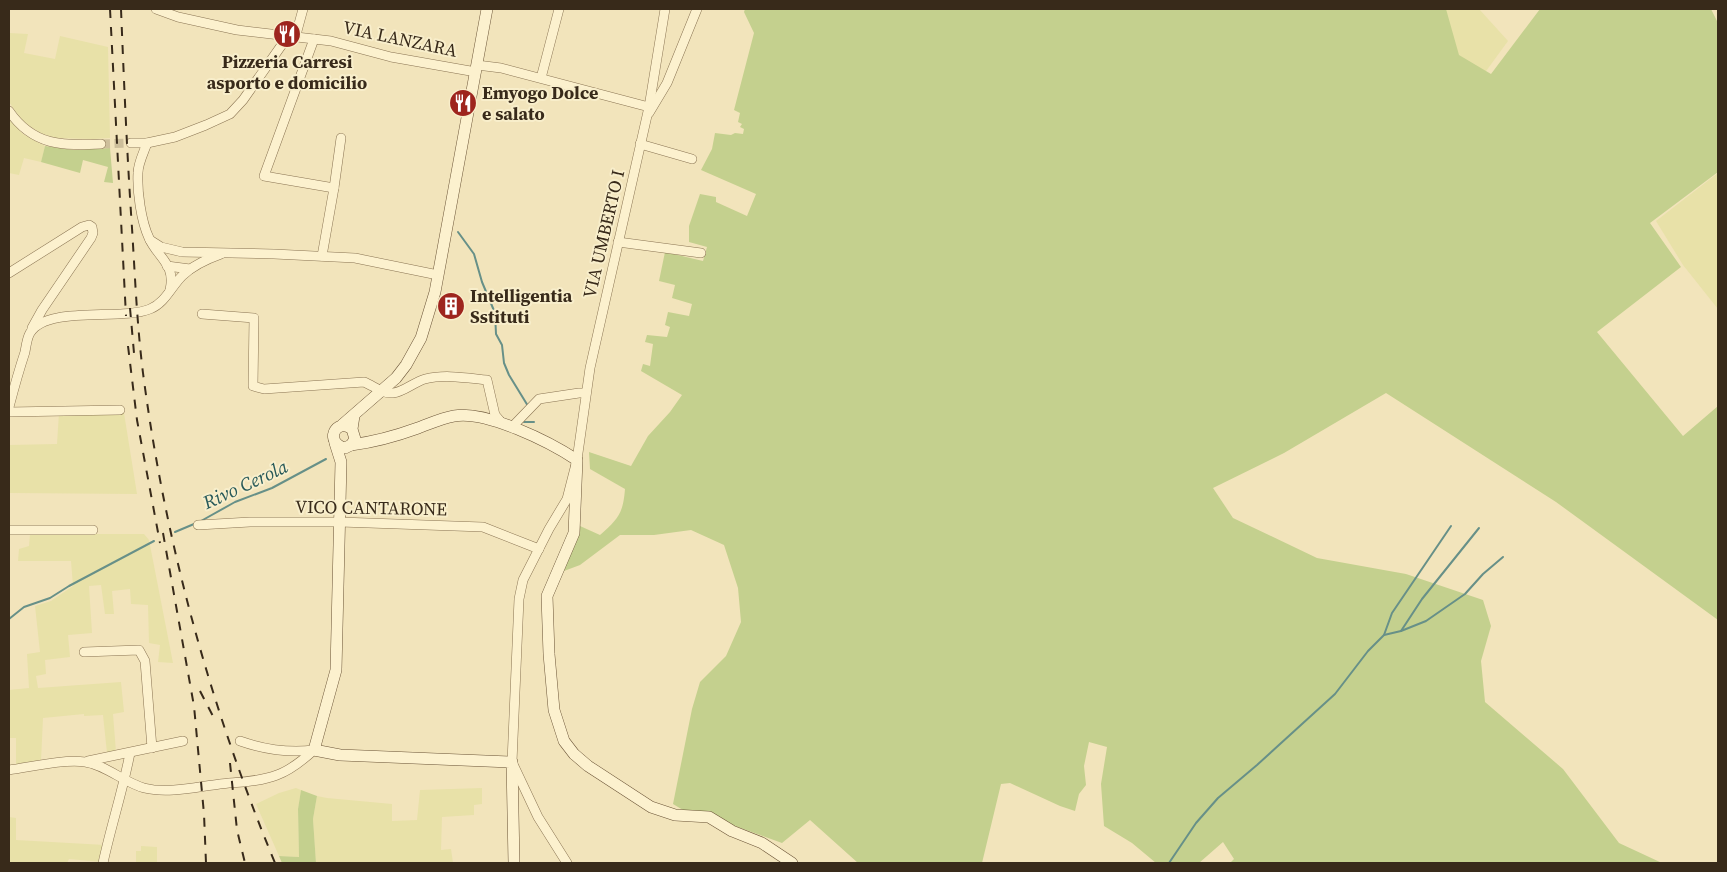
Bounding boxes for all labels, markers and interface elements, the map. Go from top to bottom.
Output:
street label: VIA LANZARA [341,14,460,63]
restaurant icon: Pizzeria Carresi asporto e domicilio [272,19,302,49]
place label: Pizzeria Carresi asporto e domicilio [207,49,367,95]
place label: Emyogo Dolce e salato [482,80,598,126]
restaurant icon: Emyogo Dolce e salato [448,88,478,118]
street label: VIA UMBERTO I [577,167,630,301]
place label: Intelligentia Sstituti [470,283,573,329]
building icon: Intelligentia Sstituti [436,291,466,321]
water label: Rivo Cerola [197,453,292,515]
street label: VICO CANTARONE [295,494,447,521]

